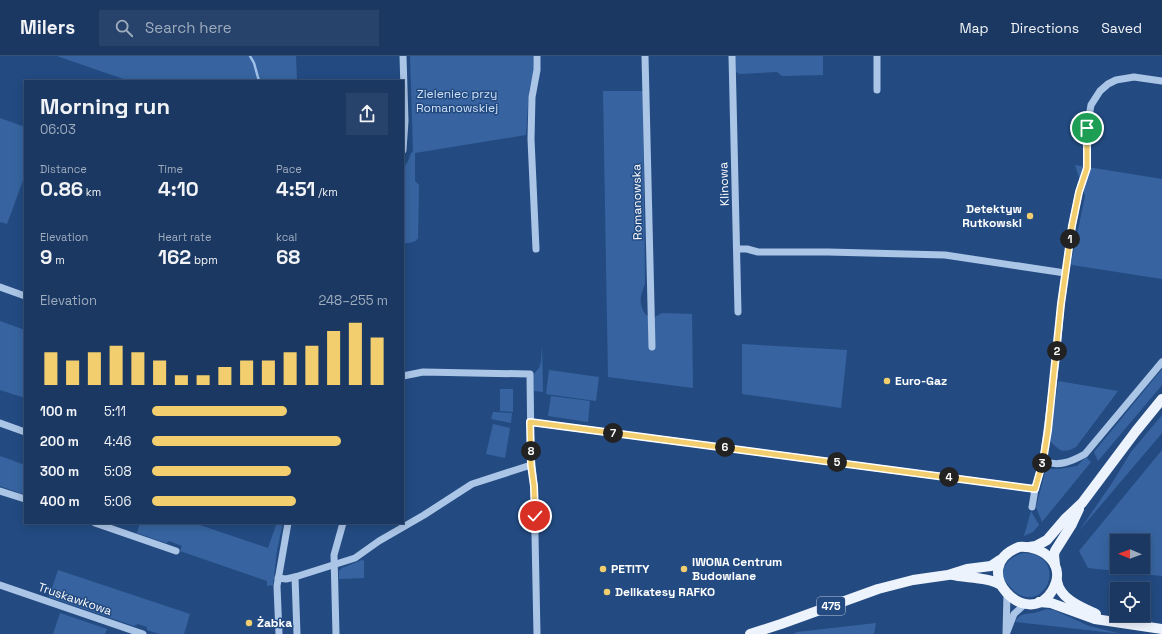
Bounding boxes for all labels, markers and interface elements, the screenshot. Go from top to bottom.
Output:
search box [99,10,379,46]
text: Milers [20,15,75,40]
icon: search [113,17,135,39]
text: Search here [145,18,232,37]
text: Map [959,19,989,37]
text: Directions [1011,19,1079,37]
text: Saved [1101,19,1142,37]
park label: Zieleniec przy Romanowskiej [416,86,498,116]
text: Morning run [40,92,170,120]
button: share [346,93,388,135]
pin [1070,111,1104,145]
icon: arrive [1076,117,1098,139]
text: 06:03 [40,121,76,138]
text: Distance [40,162,87,176]
text: Time [158,162,183,176]
text: Pace [276,162,302,176]
street label: Klinowa [715,162,733,206]
street label: Romanowska [628,164,646,240]
text: 0.86 [40,176,83,202]
text: 4:10 [158,176,199,202]
text: 4:51 [276,176,315,202]
text: km [83,185,101,199]
text: /km [315,185,338,199]
place label: Detektyw Rutkowski [962,201,1022,231]
marker: Detektyw Rutkowski [1025,211,1035,221]
pin: 1 [1060,229,1080,249]
text: Elevation [40,230,88,244]
text: Heart rate [158,230,211,244]
text: kcal [276,230,297,244]
text: 1 [1068,232,1072,246]
text: 9 [40,244,52,270]
text: 162 [158,244,191,270]
text: 68 [276,244,300,270]
text: m [52,253,65,267]
text: bpm [191,253,218,267]
text: Elevation [40,292,97,309]
text: 248–255 m [318,292,388,309]
pin: 2 [1047,341,1067,361]
text: 2 [1054,344,1060,358]
place label: Euro-Gaz [895,373,947,389]
marker: Euro-Gaz [882,376,892,386]
text: 100 m [40,403,77,420]
text: 5:11 [104,403,126,420]
pin: 7 [603,423,623,443]
text: 7 [610,426,616,440]
text: 200 m [40,433,79,450]
text: 4:46 [104,433,132,450]
pin: 6 [715,437,735,457]
text: 6 [722,440,728,454]
pin: 8 [521,441,541,461]
text: 8 [528,444,534,458]
pin: 5 [827,452,847,472]
pin: 3 [1032,453,1052,473]
text: 5 [834,455,840,469]
text: 3 [1039,456,1045,470]
text: 300 m [40,463,79,480]
text: 5:08 [104,463,132,480]
pin: 4 [939,467,959,487]
text: 4 [946,470,953,484]
text: 400 m [40,493,80,510]
text: 5:06 [104,493,131,510]
pin [518,499,552,533]
icon: check [524,505,546,527]
north arrow [1110,534,1150,574]
map controls [1110,534,1150,622]
place label: IWONA Centrum Budowlane [692,554,782,584]
place label: PETiTY [611,561,650,577]
marker: PETiTY [598,564,608,574]
marker: IWONA Centrum Budowlane [679,564,689,574]
street label: Truskawkowa [36,579,114,619]
button: locate [1110,582,1150,622]
place label: Delikatesy RAFKO [615,584,715,600]
marker: Delikatesy RAFKO [602,587,612,597]
road number: 475 [817,597,845,615]
place label: Żabka [257,615,292,631]
marker: Żabka [244,618,254,628]

